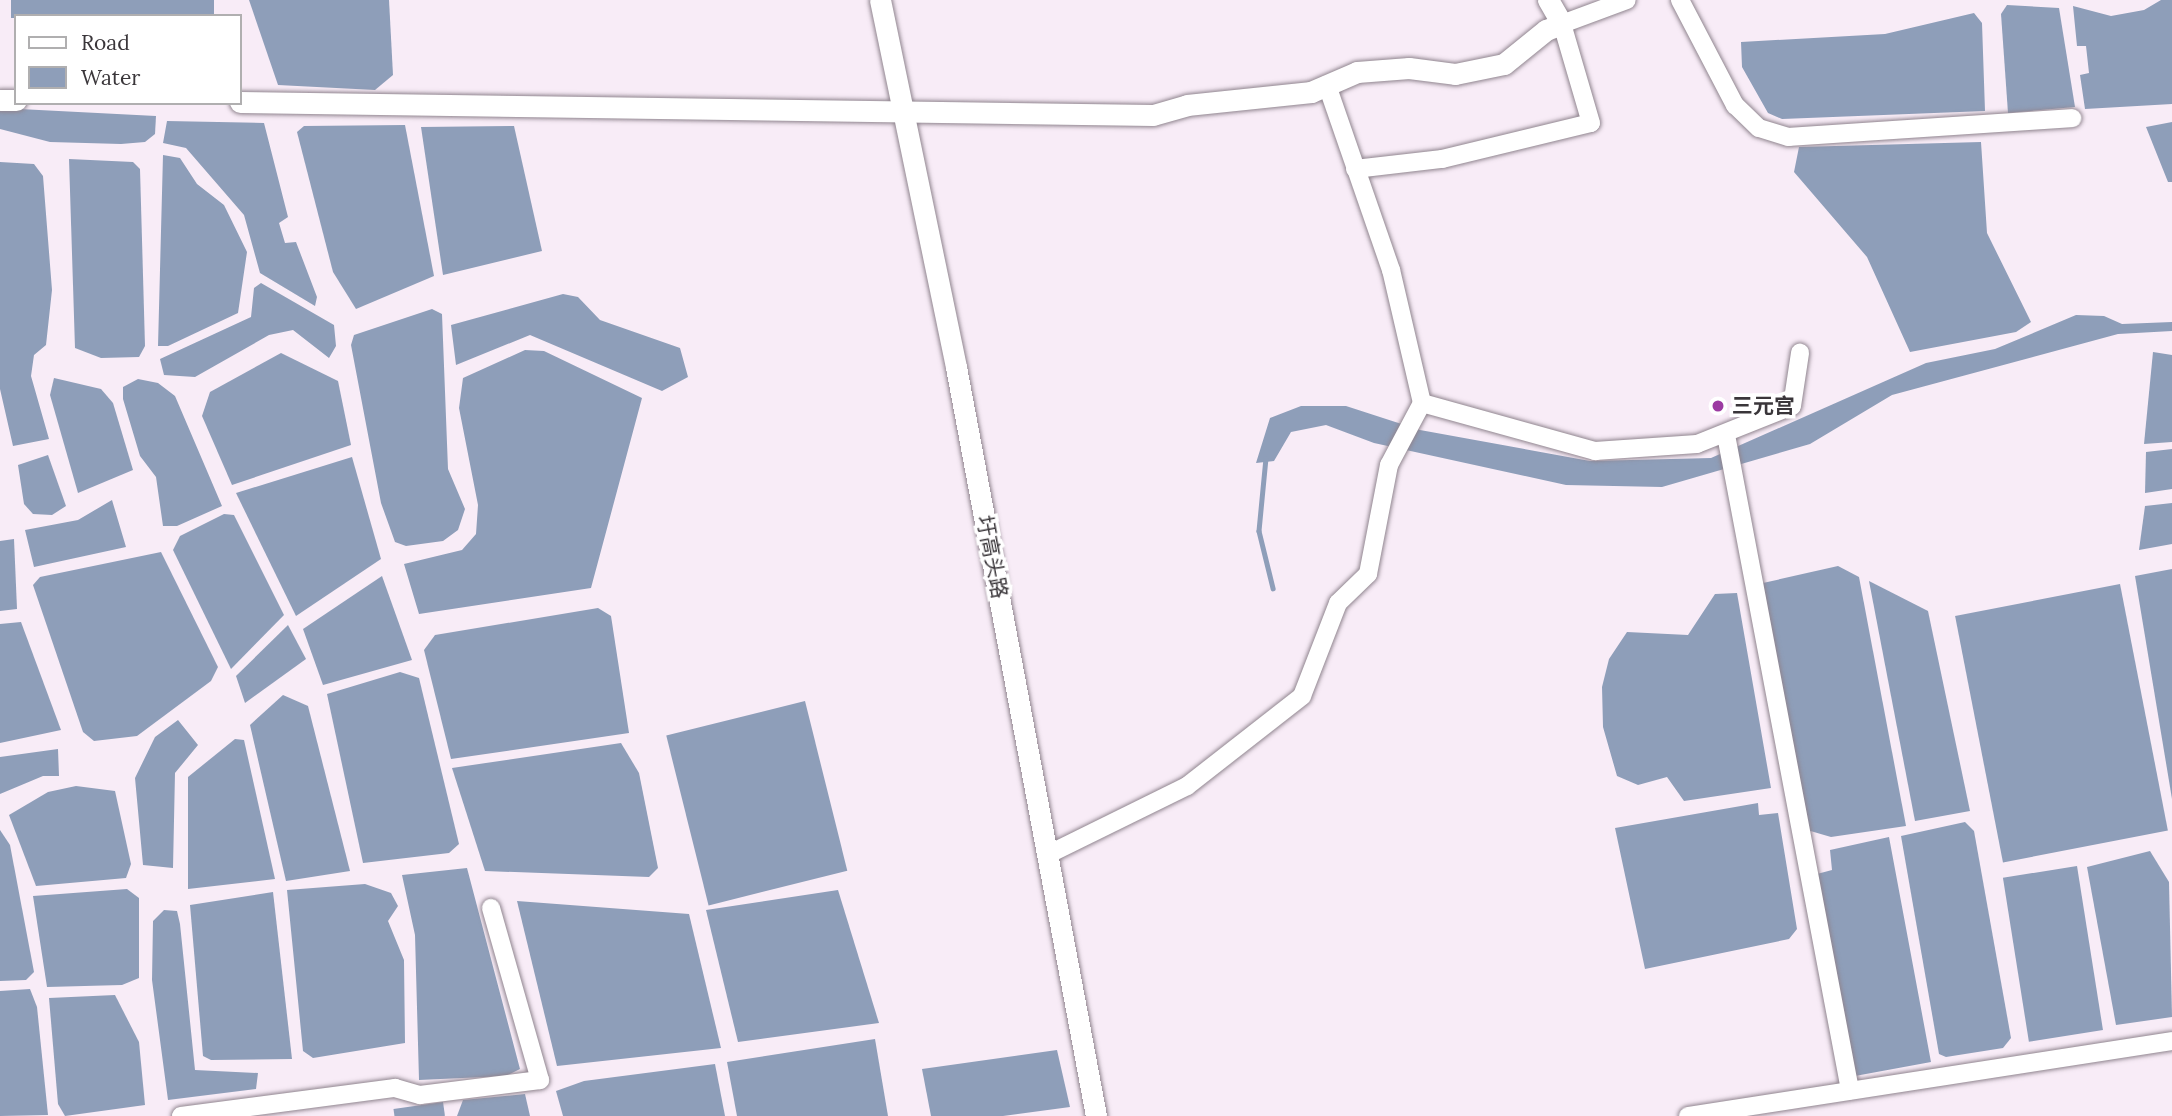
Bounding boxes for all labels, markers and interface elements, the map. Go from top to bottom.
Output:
legend [14,14,242,105]
text: Road [81,29,130,56]
text: Water [81,64,140,91]
place label: 三元宫 [1732,393,1795,419]
marker: 三元宫 [1710,398,1726,414]
street label: 圩高头路 [972,513,1012,601]

